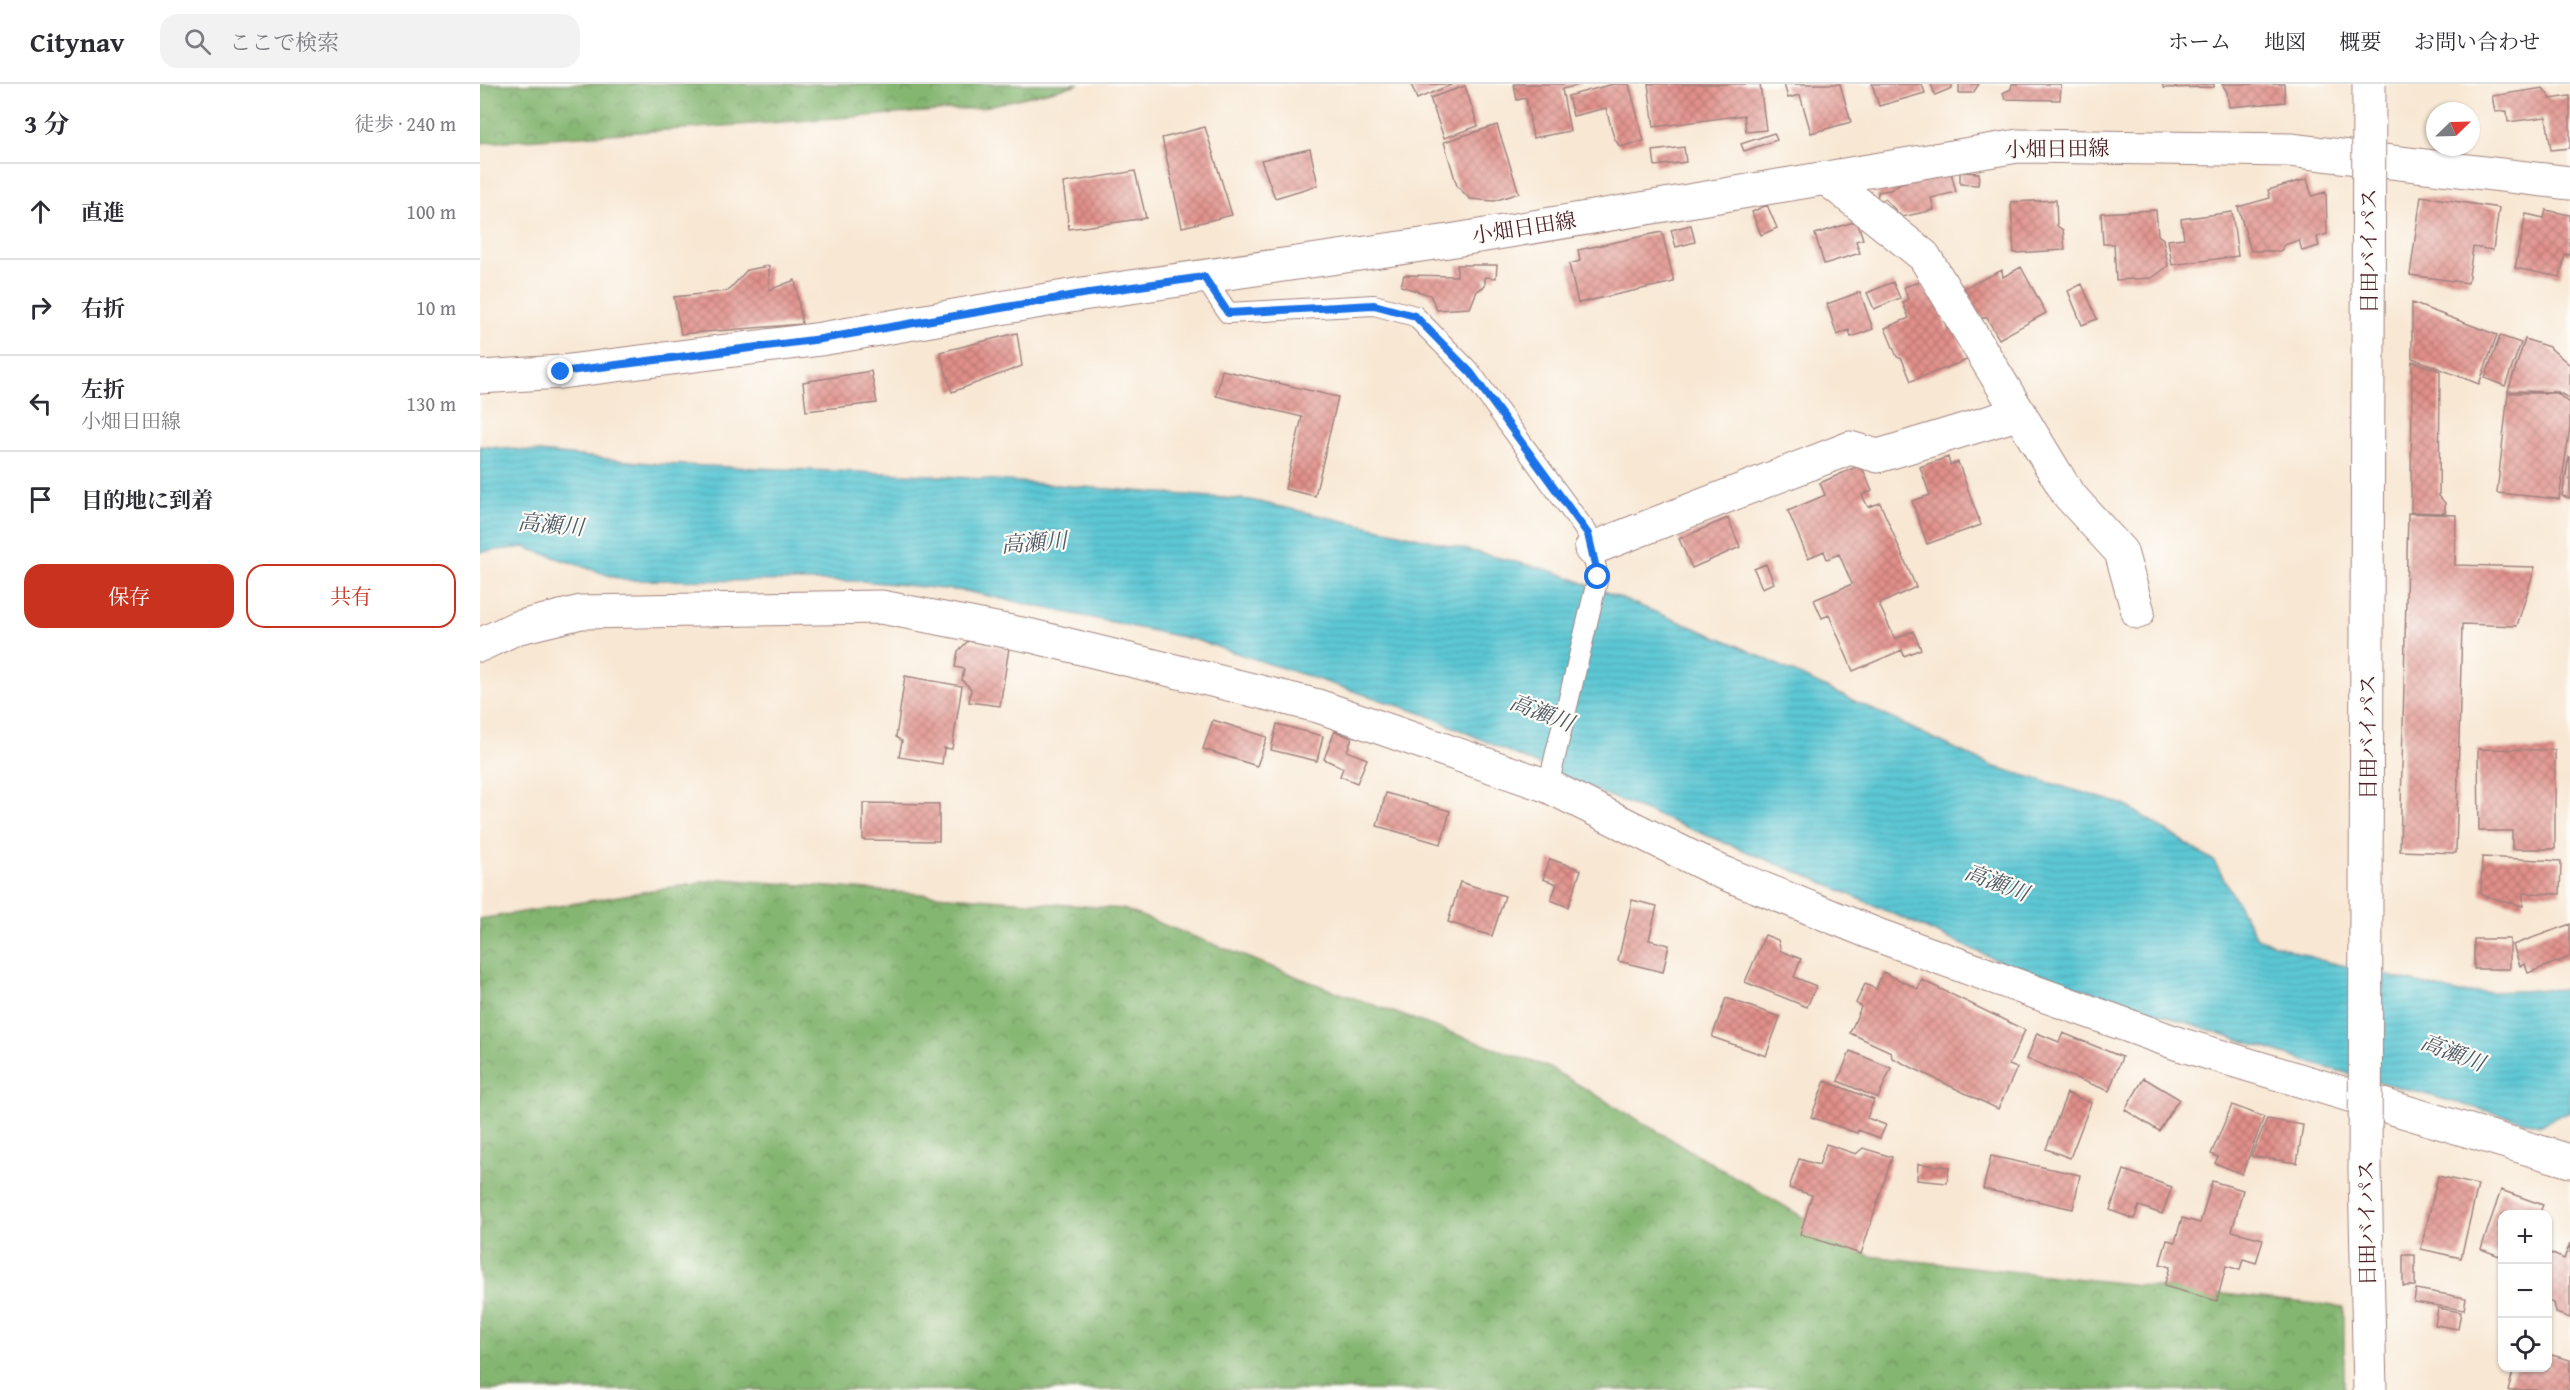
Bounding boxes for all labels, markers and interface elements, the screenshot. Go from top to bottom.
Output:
search box [160,14,580,68]
text: Citynav [30,21,124,62]
icon: search [181,25,214,58]
text: ここで検索 [229,26,339,58]
text: ホーム [2168,26,2231,57]
text: 地図 [2264,26,2306,57]
text: 概要 [2339,26,2381,57]
text: お問い合わせ [2414,26,2540,57]
north arrow [2426,102,2480,156]
text: 3 分 [24,104,69,143]
text: 徒歩 · 240 m [354,109,456,138]
street label: 小畑日田線 [2004,132,2110,165]
street label: 日田バイパス [2353,188,2384,314]
icon: ahead [24,195,57,228]
text: 直進 [81,196,125,228]
text: 100 m [406,197,456,226]
street label: 小畑日田線 [1470,204,1578,251]
icon: right [24,291,57,324]
text: 右折 [81,292,125,324]
text: 10 m [416,293,456,322]
route end [547,358,573,384]
text: 左折 [81,373,125,405]
icon: left [24,387,57,420]
text: 130 m [406,389,456,418]
text: 小畑日田線 [81,406,181,435]
icon: arrive [24,483,57,516]
text: 目的地に到着 [81,484,213,516]
water label: 高瀬川 [517,505,587,543]
water label: 高瀬川 [1000,524,1070,560]
route start [1584,563,1610,589]
button: 保存 [24,564,234,628]
button: 共有 [246,564,456,628]
street label: 日田バイパス [2352,674,2383,800]
water label: 高瀬川 [1505,685,1580,739]
water label: 高瀬川 [1960,855,2035,909]
water label: 高瀬川 [2416,1025,2491,1079]
street label: 日田バイパス [2350,1160,2383,1286]
map controls [2498,1210,2552,1372]
button: + [2498,1210,2552,1264]
button: − [2498,1264,2552,1318]
button: locate [2498,1318,2552,1372]

